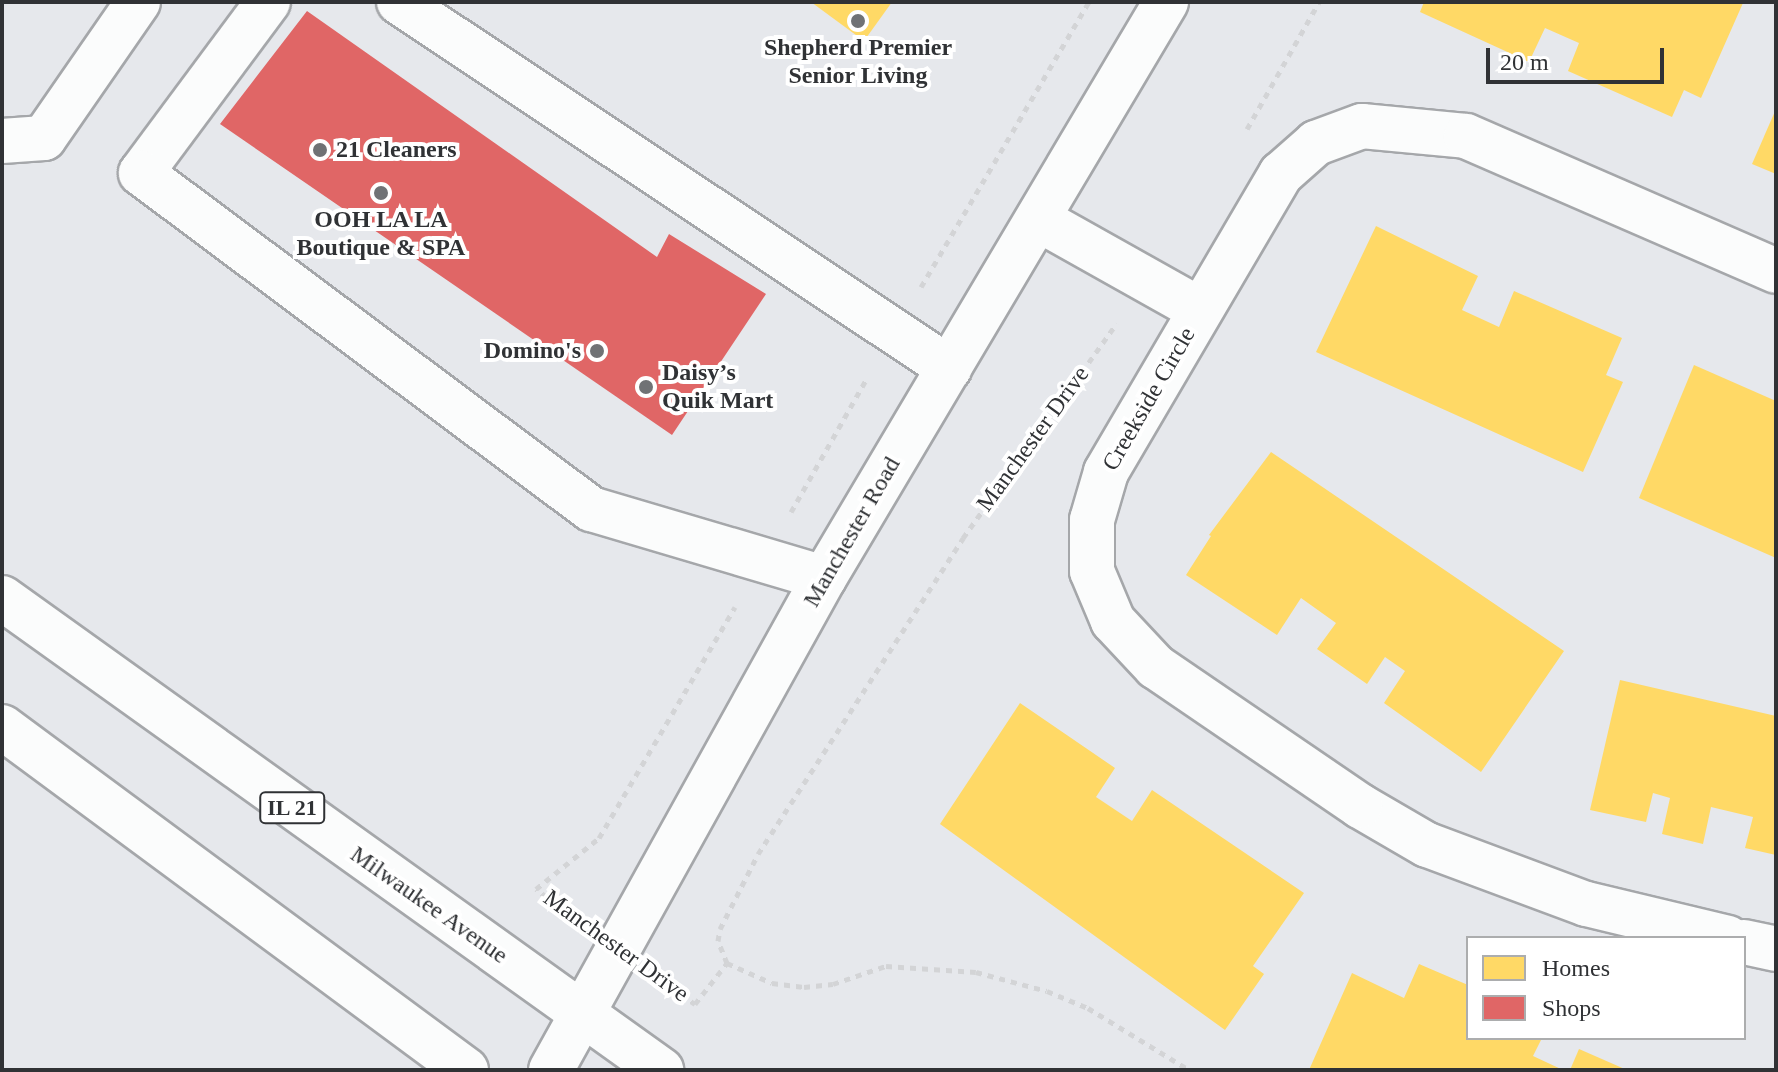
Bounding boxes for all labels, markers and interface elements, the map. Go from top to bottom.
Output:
marker: Shepherd Premier Senior Living [849,12,867,30]
scale bar [1490,32,1668,82]
place label: Shepherd Premier Senior Living [764,34,952,90]
text: 20 m [1500,49,1549,75]
place label: 21 Cleaners [336,136,457,164]
marker: 21 Cleaners [311,141,329,159]
marker: OOH LA LA Boutique & SPA [372,184,390,202]
place label: OOH LA LA Boutique & SPA [297,206,465,262]
street label: Creekside Circle [1096,322,1202,476]
place label: Domino's [484,337,581,365]
marker: Domino's [588,342,606,360]
place label: Daisy’s Quik Mart [662,359,773,415]
street label: Manchester Drive [971,361,1095,517]
marker: Daisy’s Quik Mart [637,378,655,396]
street label: Manchester Road [797,452,907,612]
road number: IL 21 [258,790,326,826]
street label: Milwaukee Avenue [344,840,514,970]
street label: Manchester Drive [538,884,694,1008]
legend [1466,936,1746,1040]
text: Homes [1542,955,1610,981]
text: Shops [1542,995,1601,1021]

